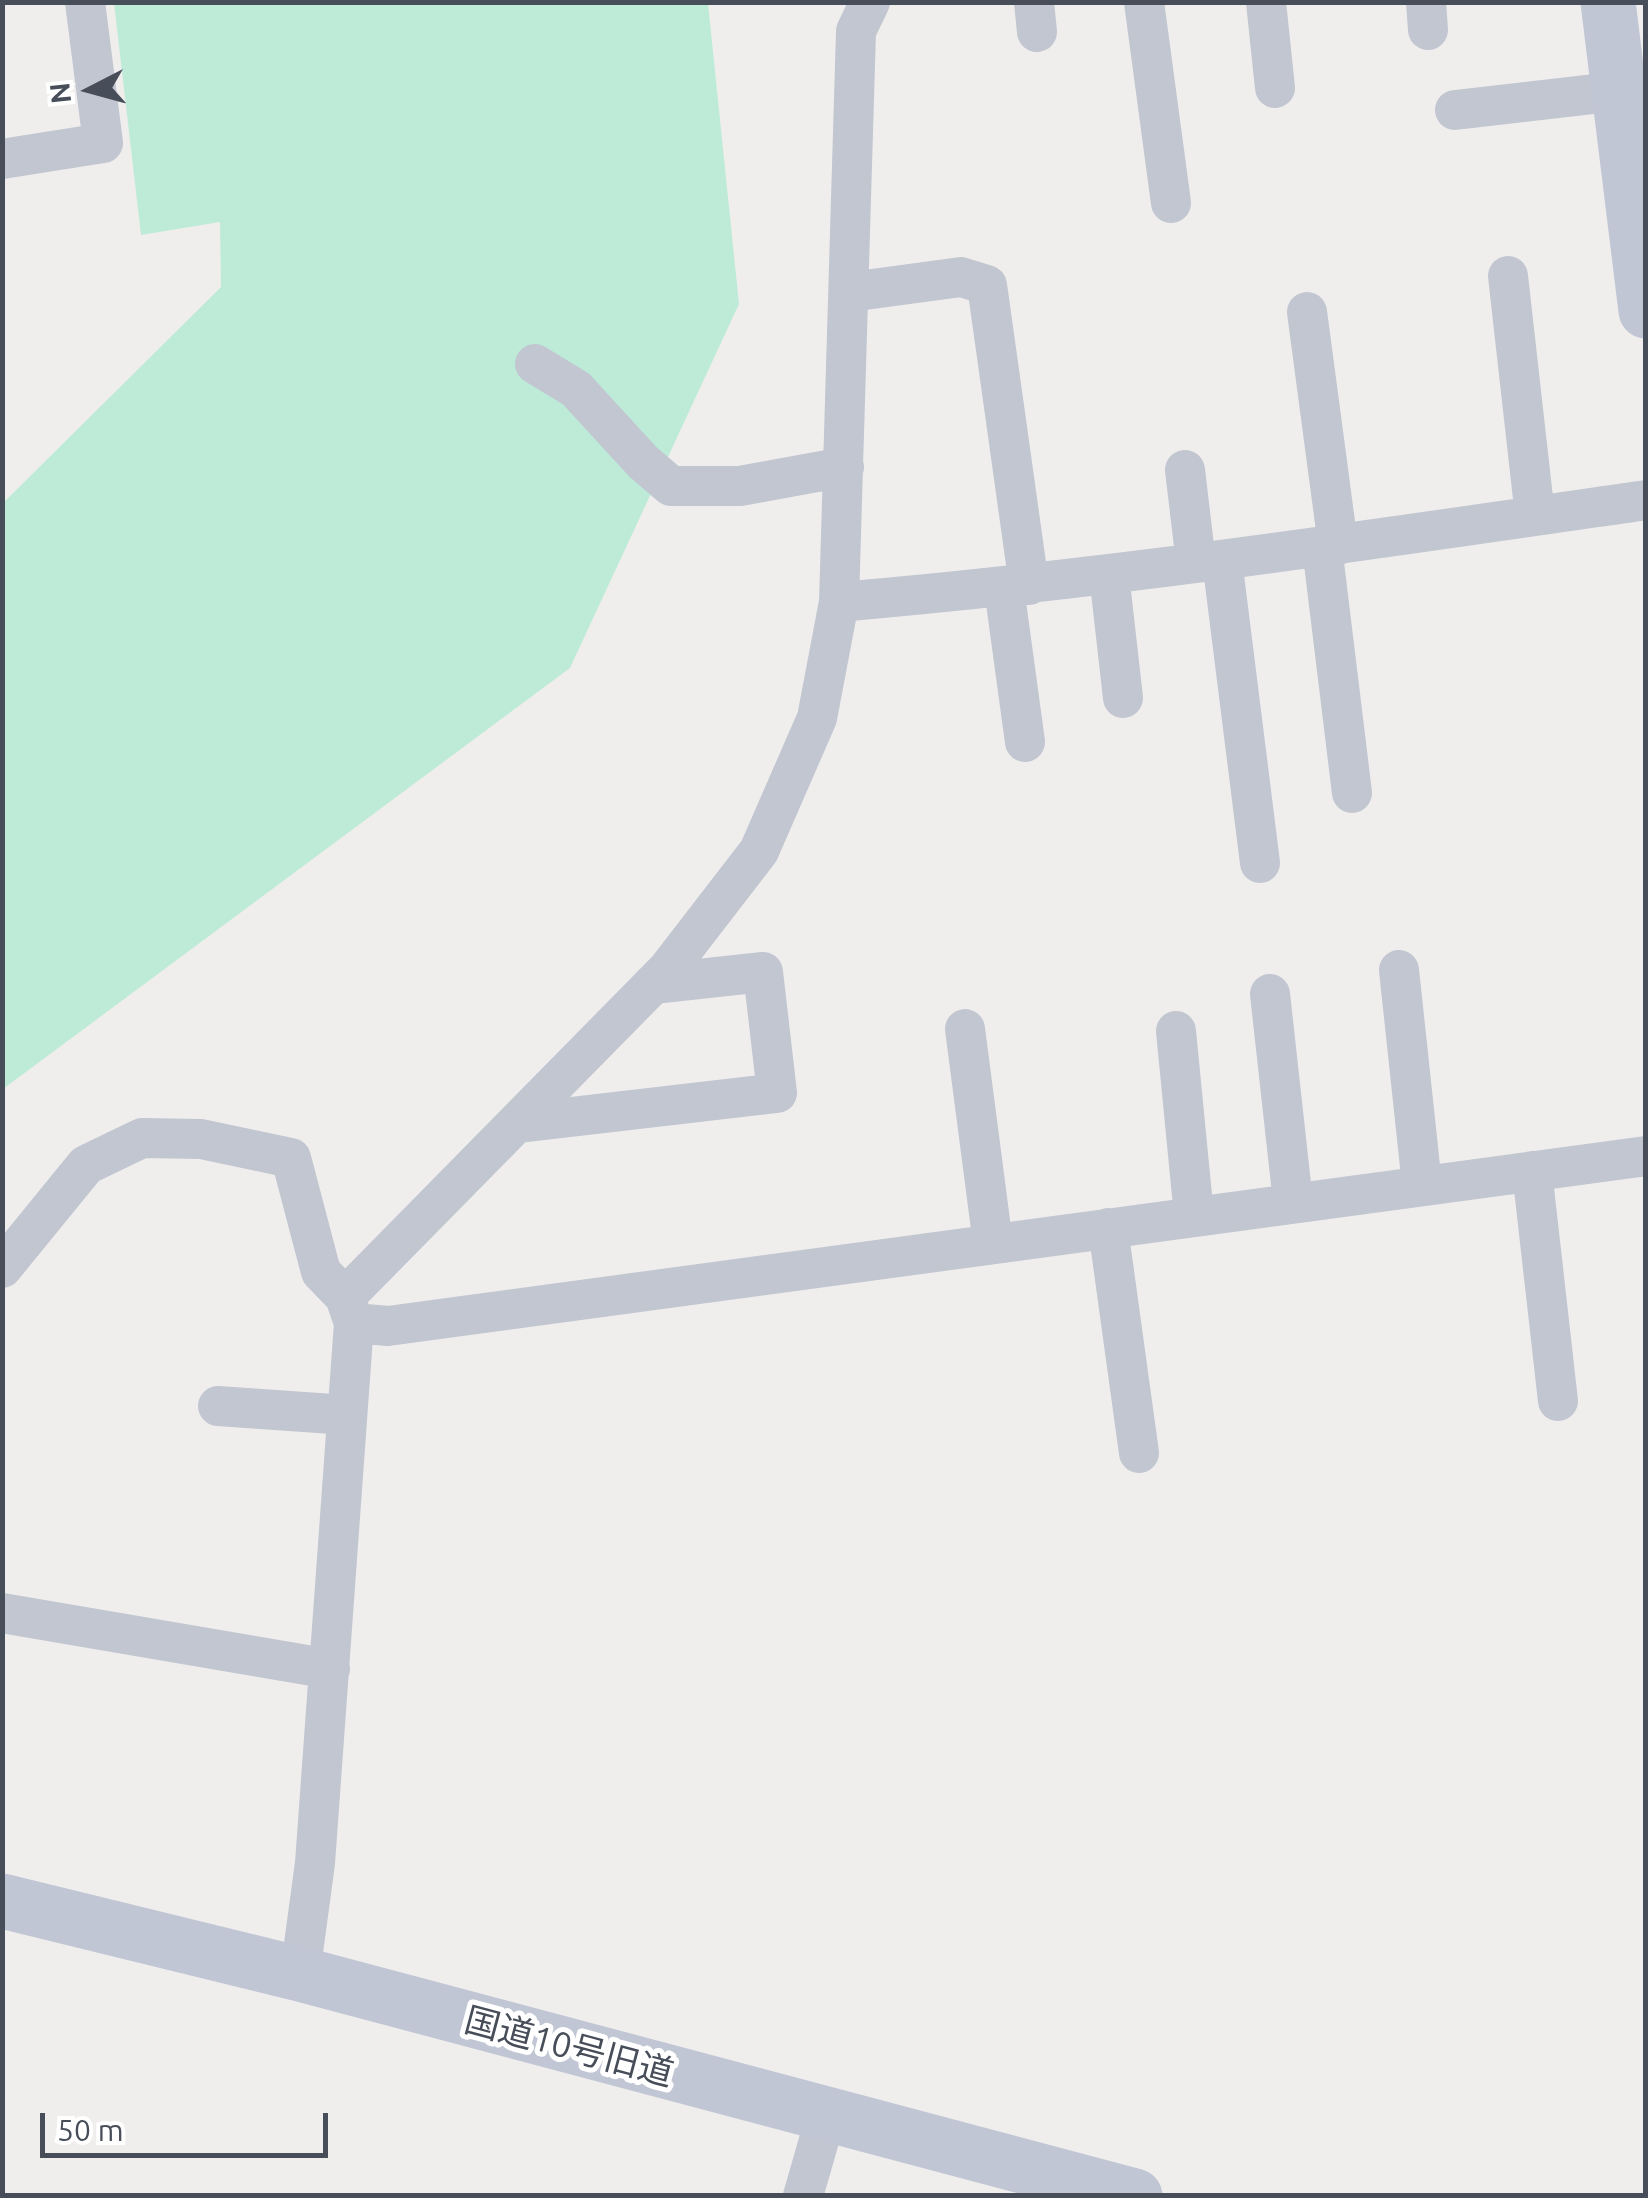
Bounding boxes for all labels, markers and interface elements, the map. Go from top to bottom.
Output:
north arrow [40,40,140,140]
text: N [43,81,76,105]
street label: 国道10号旧道 [460,1999,678,2095]
scale bar [45,2093,332,2155]
text: 50 m [57,2113,124,2147]

